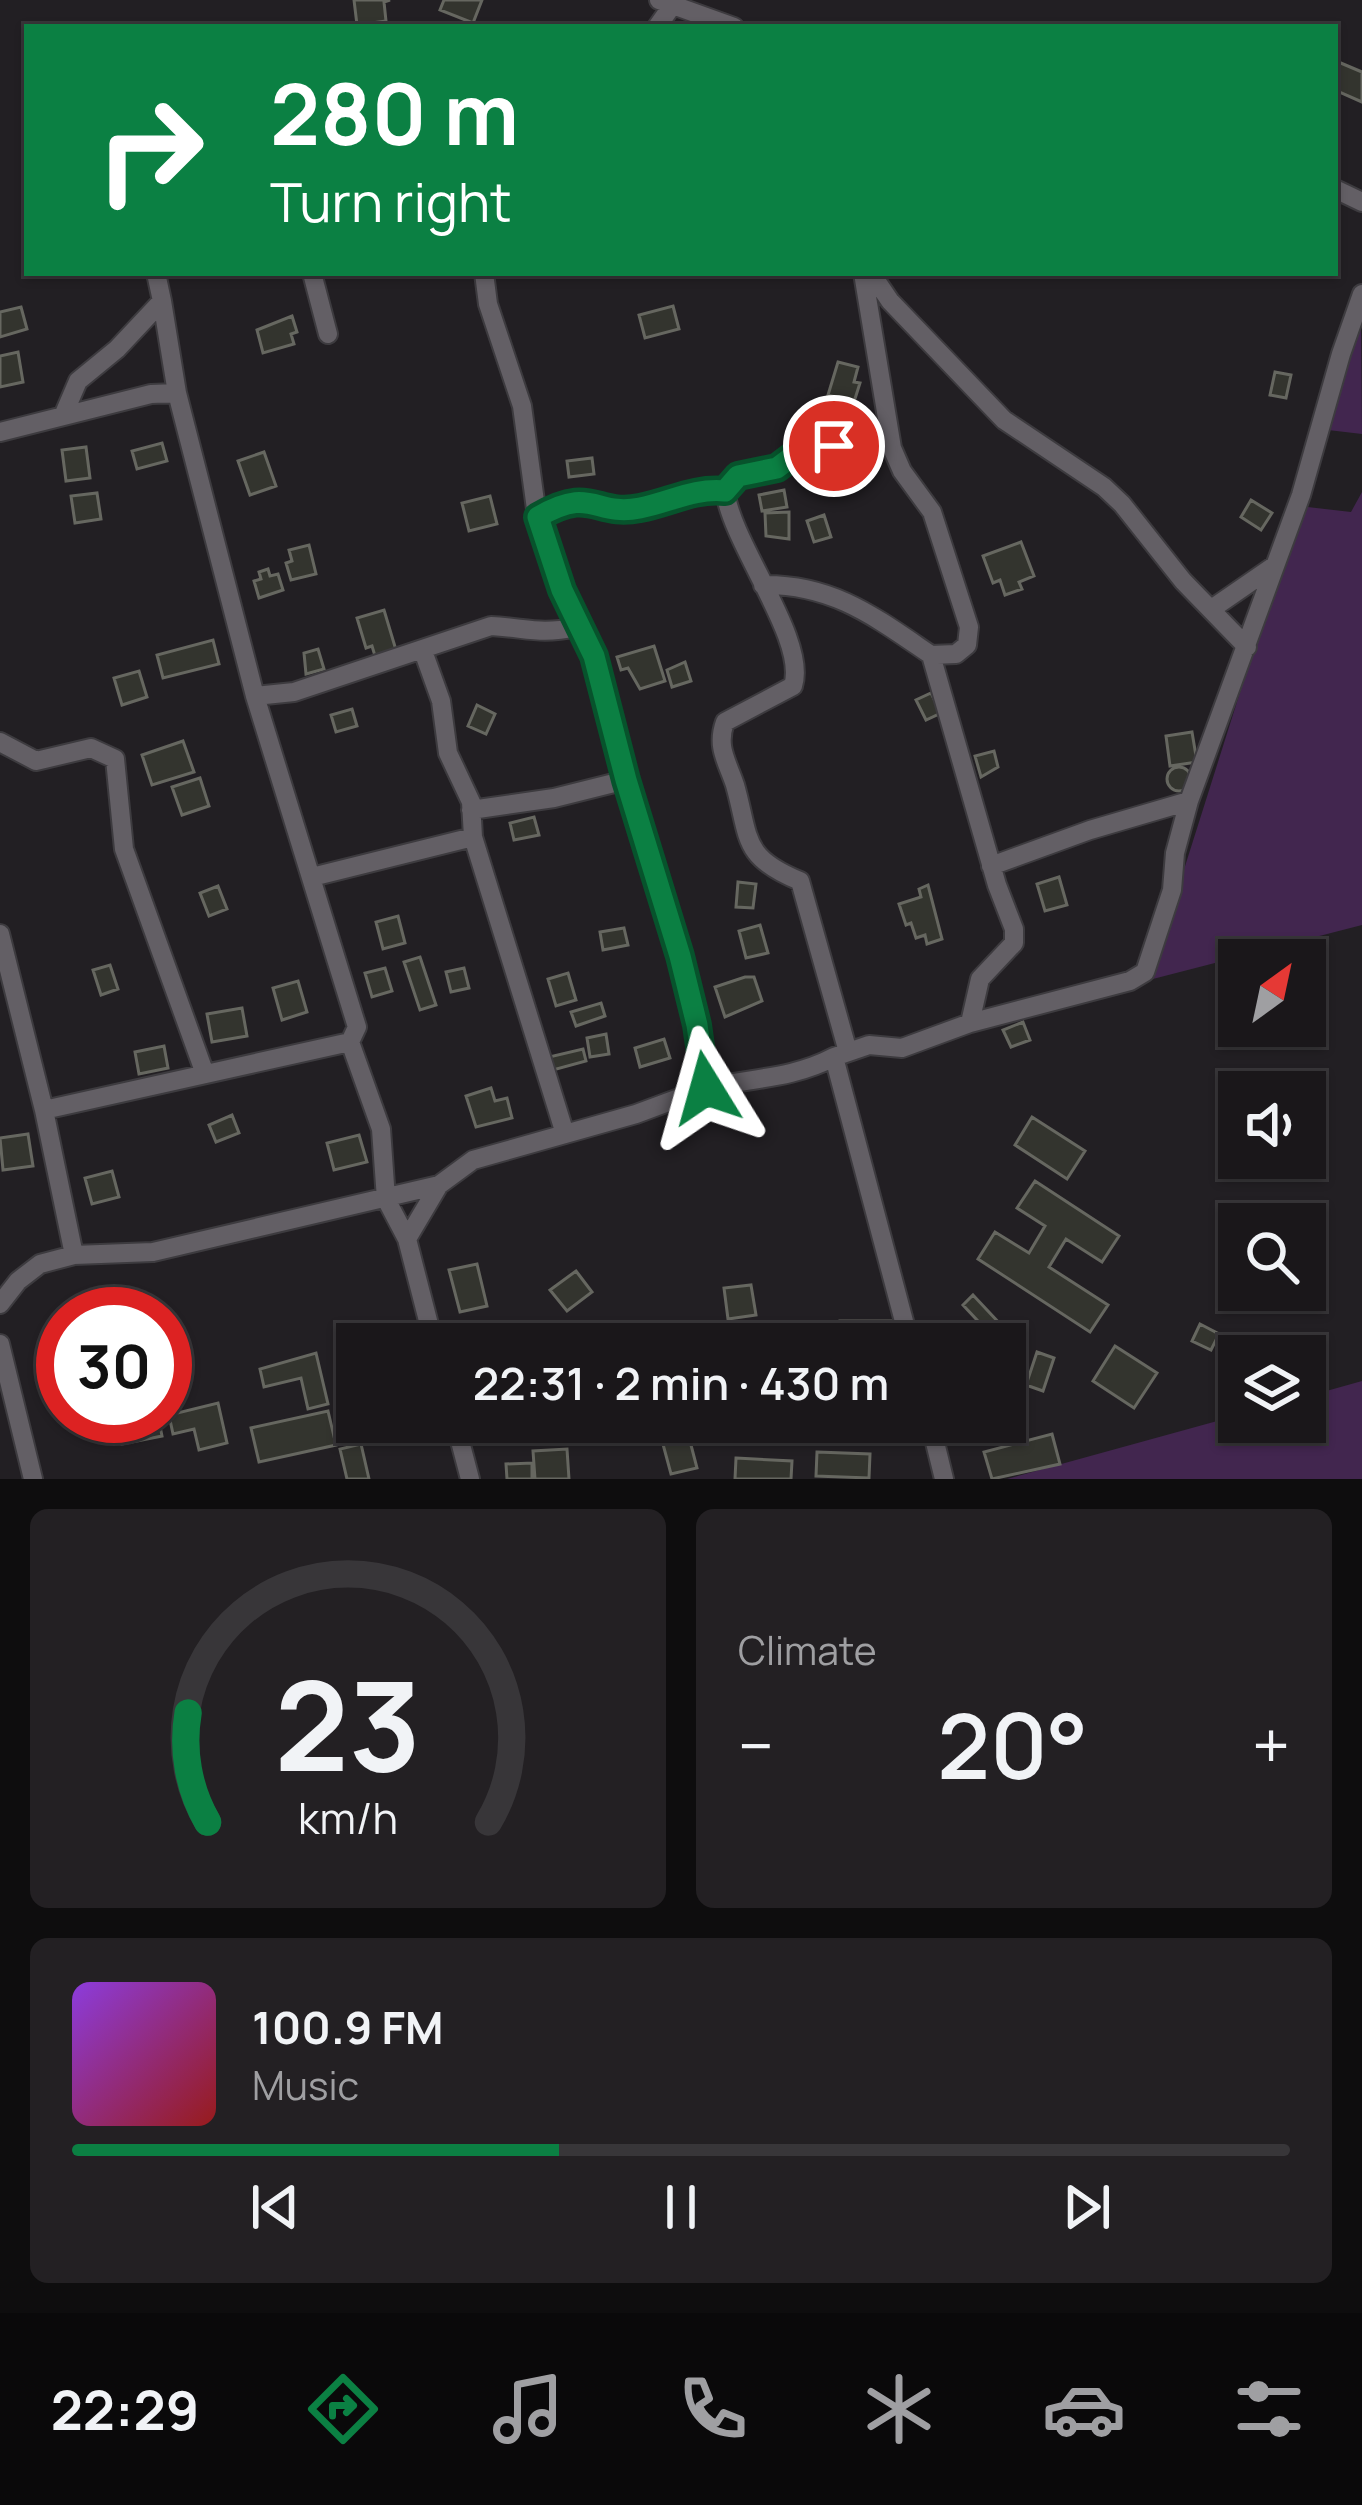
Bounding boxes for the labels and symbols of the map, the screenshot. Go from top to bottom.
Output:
pin [783,395,885,497]
north arrow [1218,939,1326,1047]
position arrow [643,1025,769,1151]
speed limit sign: 30 [36,1287,192,1443]

